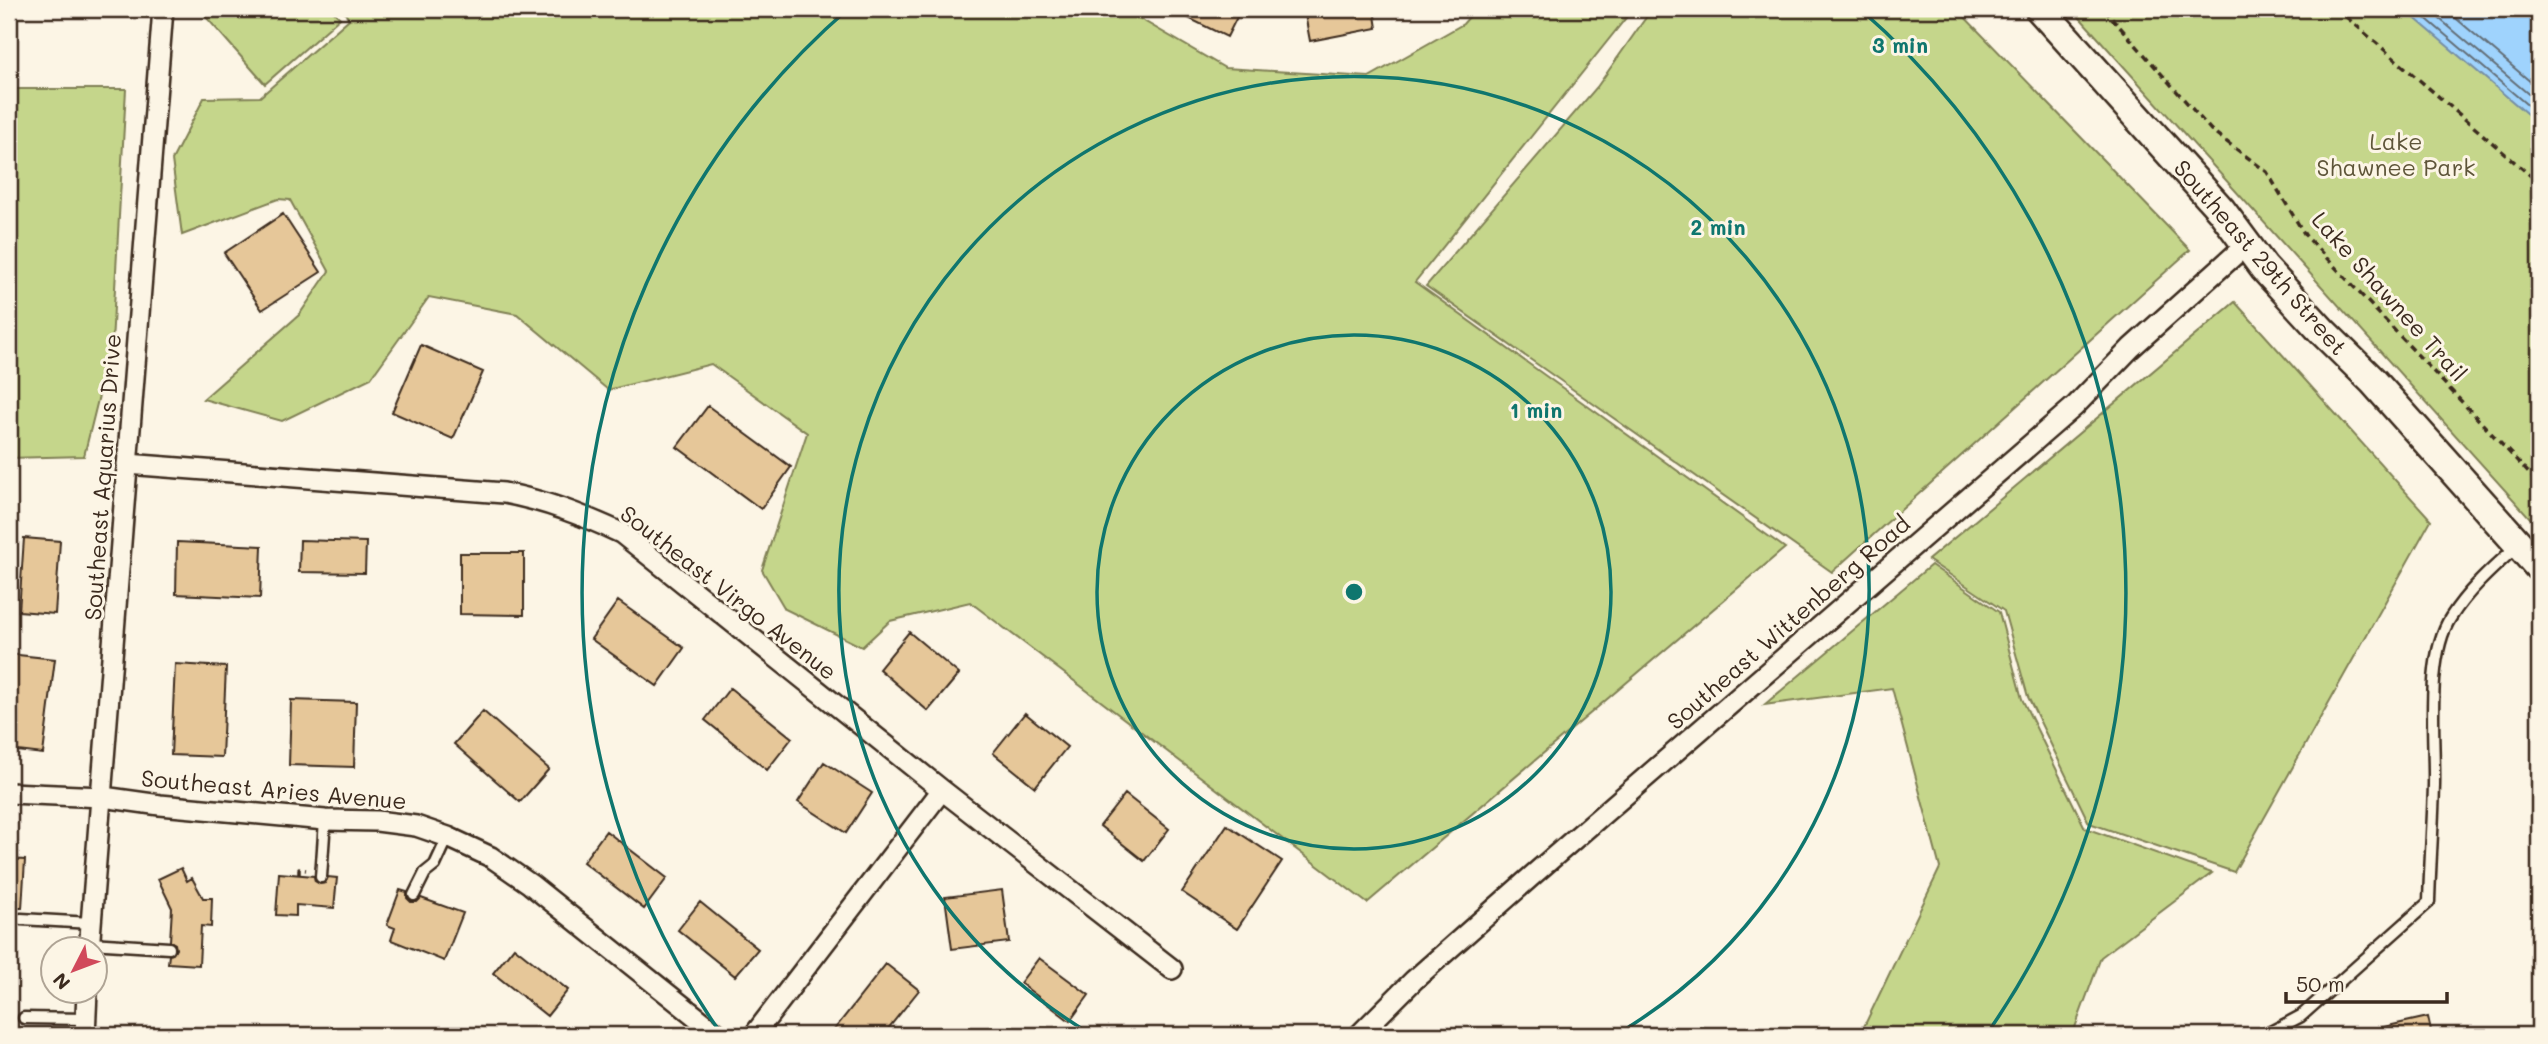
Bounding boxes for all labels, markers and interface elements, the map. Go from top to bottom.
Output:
text: 3 min [1872,31,1928,58]
park label: Lake Shawnee Park [2317,126,2475,182]
street label: Southeast 29th Street [2168,153,2354,361]
street label: Lake Shawnee Trail [2306,205,2474,387]
text: 2 min [1690,213,1746,240]
street label: Southeast Aquarius Drive [77,333,127,621]
text: 1 min [1510,396,1562,423]
street label: Southeast Virgo Avenue [615,498,843,686]
street label: Southeast Wittenberg Road [1660,508,1916,736]
centre of rings [1342,580,1366,604]
street label: Southeast Aries Avenue [140,762,408,816]
north arrow [38,936,108,1006]
scale bar [2286,960,2446,1004]
text: N [47,968,75,995]
text: 50 m [2296,970,2345,997]

